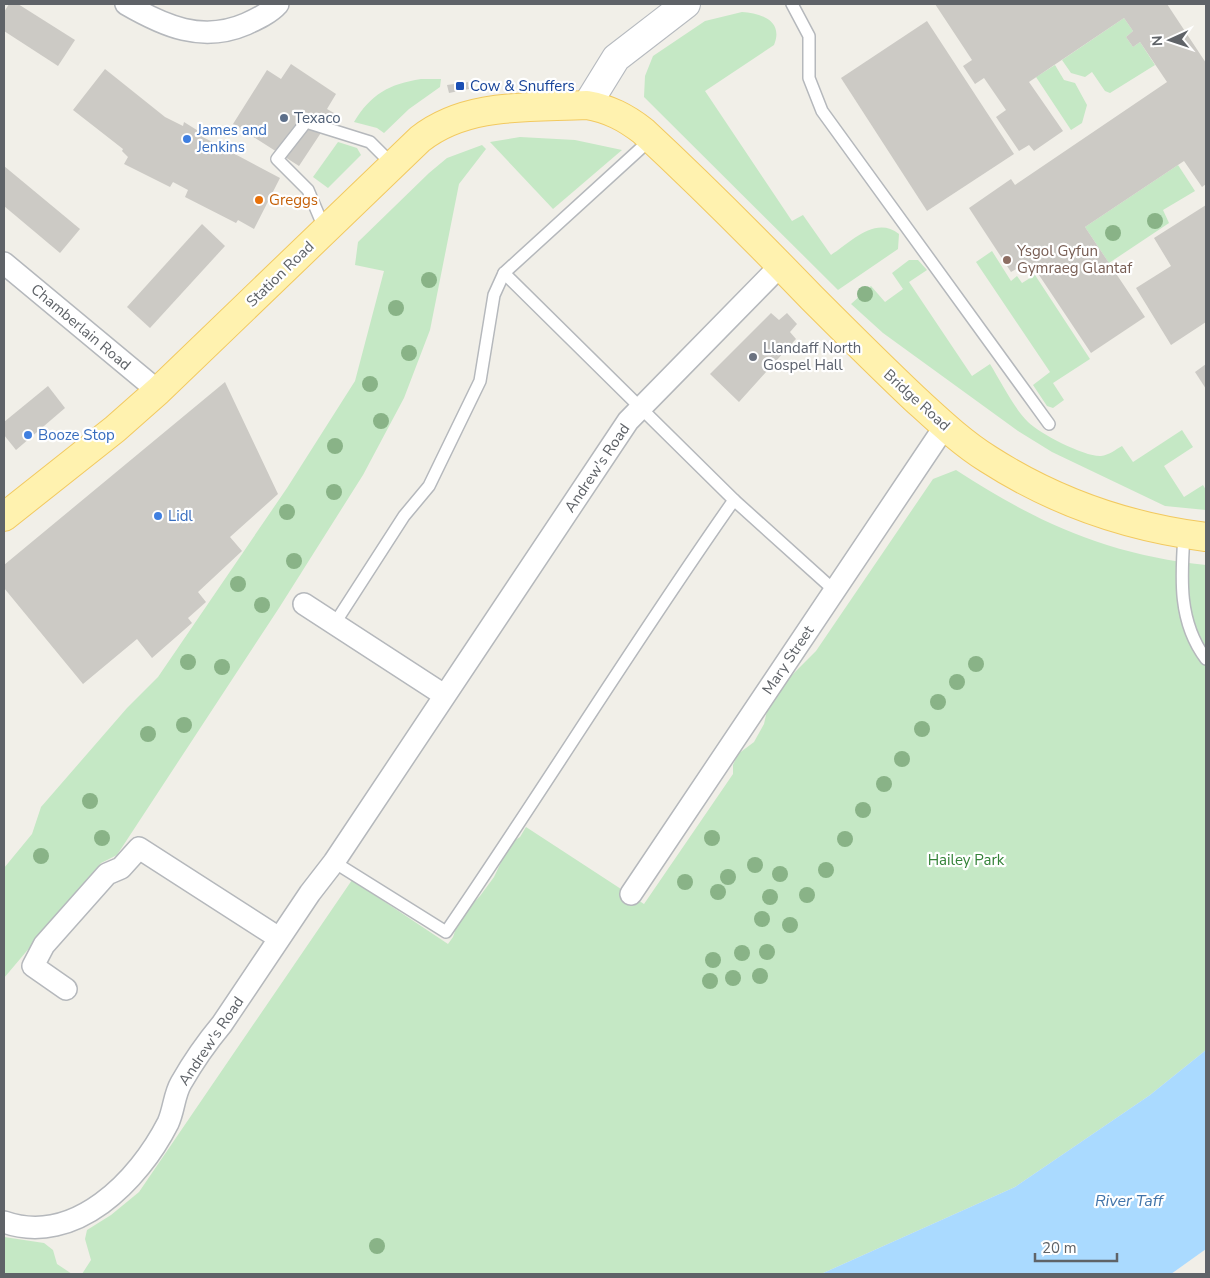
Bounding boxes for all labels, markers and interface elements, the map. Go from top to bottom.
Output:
north arrow [1145,15,1195,65]
text: N [1148,35,1167,46]
place label: Cow & Snuffers [470,76,575,96]
marker: Cow & Snuffers [454,80,466,92]
place label: Texaco [294,108,341,128]
marker: Texaco [278,112,290,124]
place label: James and Jenkins [196,120,267,157]
marker: James and Jenkins [181,133,193,145]
place label: Greggs [269,190,318,210]
marker: Greggs [253,194,265,206]
street label: Station Road [242,237,318,311]
place label: Ysgol Gyfun Gymraeg Glantaf [1016,241,1133,278]
marker: Ysgol Gyfun Gymraeg Glantaf [1001,254,1013,266]
street label: Chamberlain Road [27,279,135,375]
place label: Llandaff North Gospel Hall [763,338,861,375]
marker: Llandaff North Gospel Hall [747,351,759,363]
street label: Bridge Road [879,365,955,435]
street label: Andrew's Road [560,420,634,516]
place label: Booze Stop [38,425,115,445]
marker: Booze Stop [22,429,34,441]
place label: Lidl [168,506,193,526]
marker: Lidl [152,510,164,522]
street label: Mary Street [758,621,819,698]
park label: Hailey Park [928,850,1005,870]
street label: Andrew's Road [174,993,248,1089]
water label: River Taff [1095,1190,1165,1212]
scale bar [1035,1230,1118,1262]
text: 20 m [1042,1238,1077,1258]

